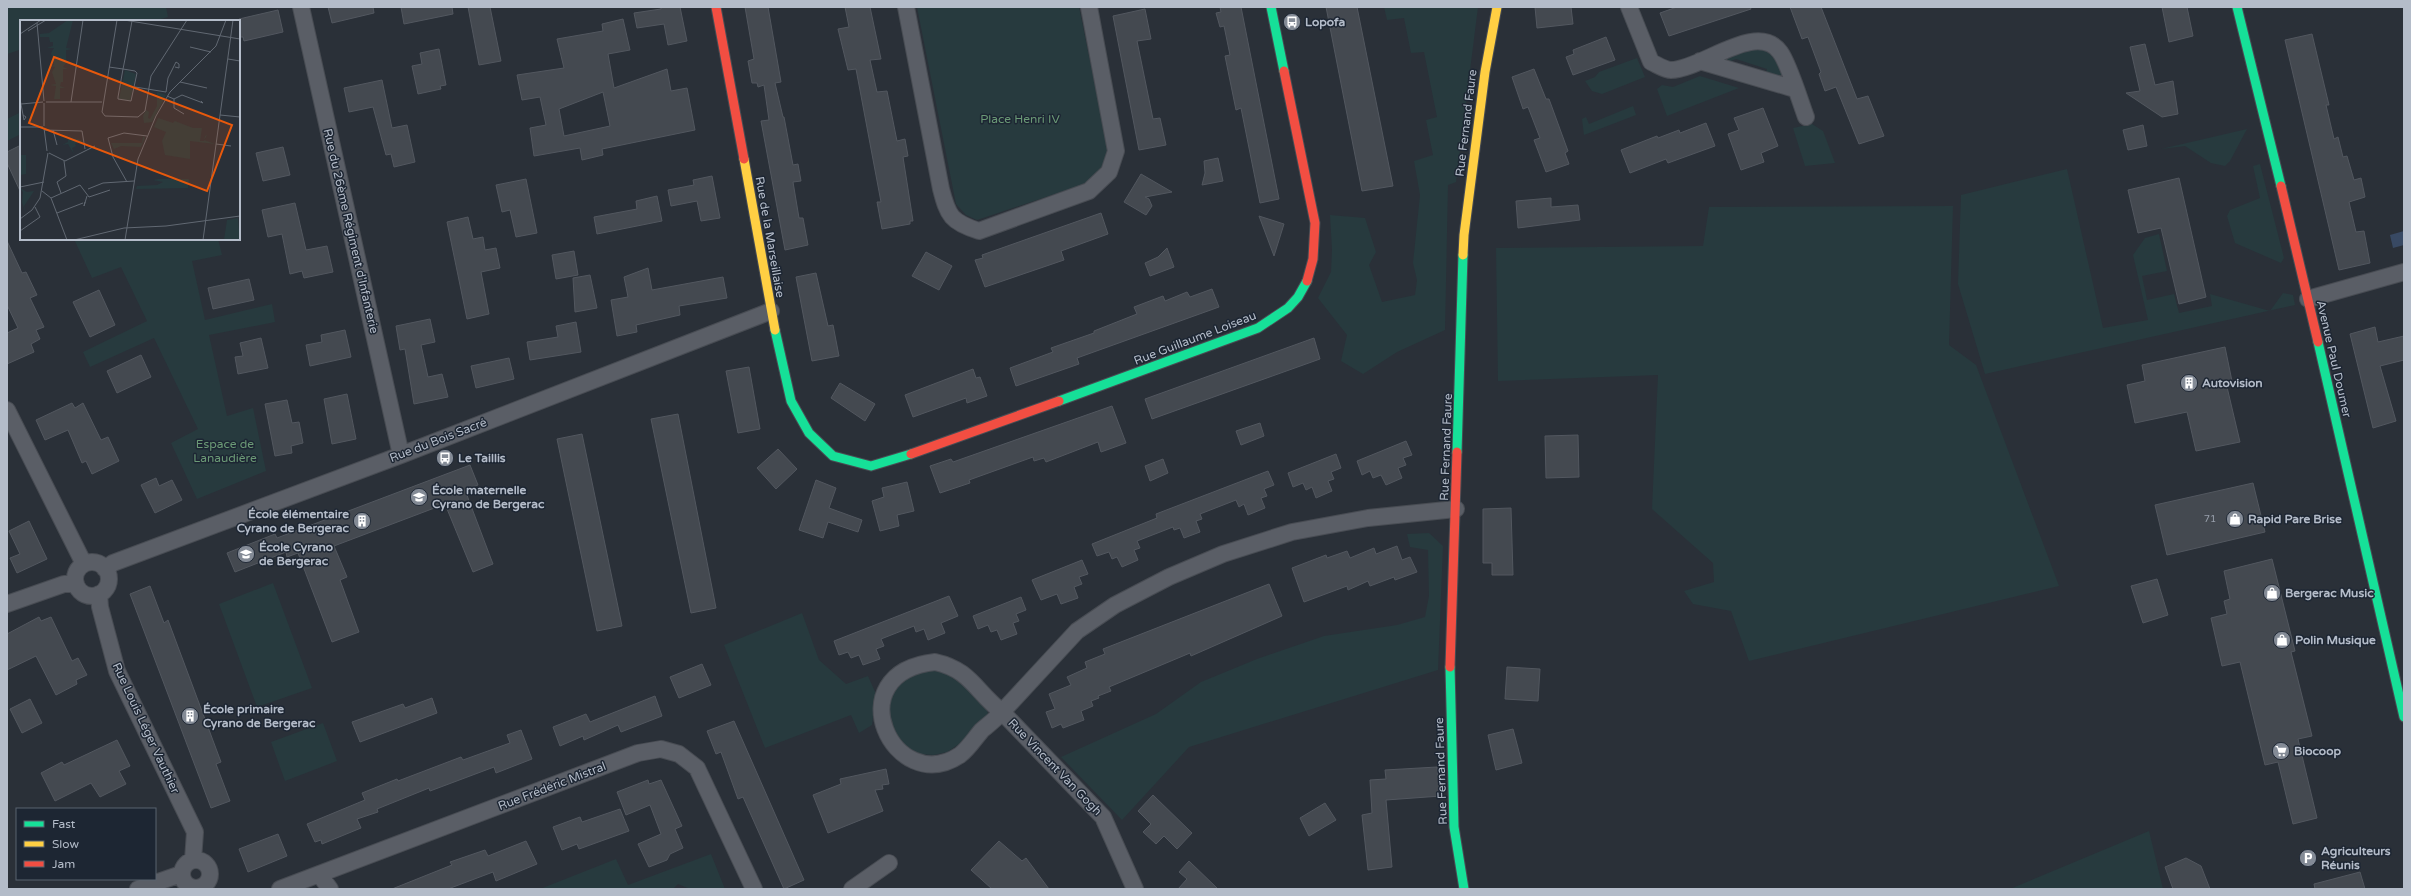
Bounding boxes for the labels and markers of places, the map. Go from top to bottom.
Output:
bus stop icon: Lopofa [1282,12,1302,32]
place label: Lopofa [1305,15,1345,30]
building icon: Autovision [2179,373,2199,393]
place label: Autovision [2202,376,2263,390]
bus stop icon: Le Taillis [435,448,455,468]
place label: Le Taillis [458,451,506,465]
place label: École maternelle Cyrano de Bergerac [432,483,545,512]
school or university icon: École maternelle Cyrano de Bergerac [409,487,429,507]
place label: École élémentaire Cyrano de Bergerac [237,507,350,536]
shop icon: Rapid Pare Brise [2225,509,2245,529]
building icon: École élémentaire Cyrano de Bergerac [352,511,372,531]
place label: Rapid Pare Brise [2248,512,2342,527]
place label: École Cyrano de Bergerac [259,540,333,569]
school or university icon: École Cyrano de Bergerac [236,544,256,564]
shop icon: Bergerac Music [2262,583,2282,603]
place label: Bergerac Music [2285,586,2374,601]
shop icon: Polin Musique [2272,630,2292,650]
place label: Polin Musique [2295,633,2376,648]
place label: École primaire Cyrano de Bergerac [203,702,316,731]
building icon: École primaire Cyrano de Bergerac [180,706,200,726]
supermarket icon: Biocoop [2271,741,2291,761]
place label: Biocoop [2294,744,2341,759]
place label: Agriculteurs Réunis [2321,844,2391,872]
parking icon: Agriculteurs Réunis [2298,848,2318,868]

